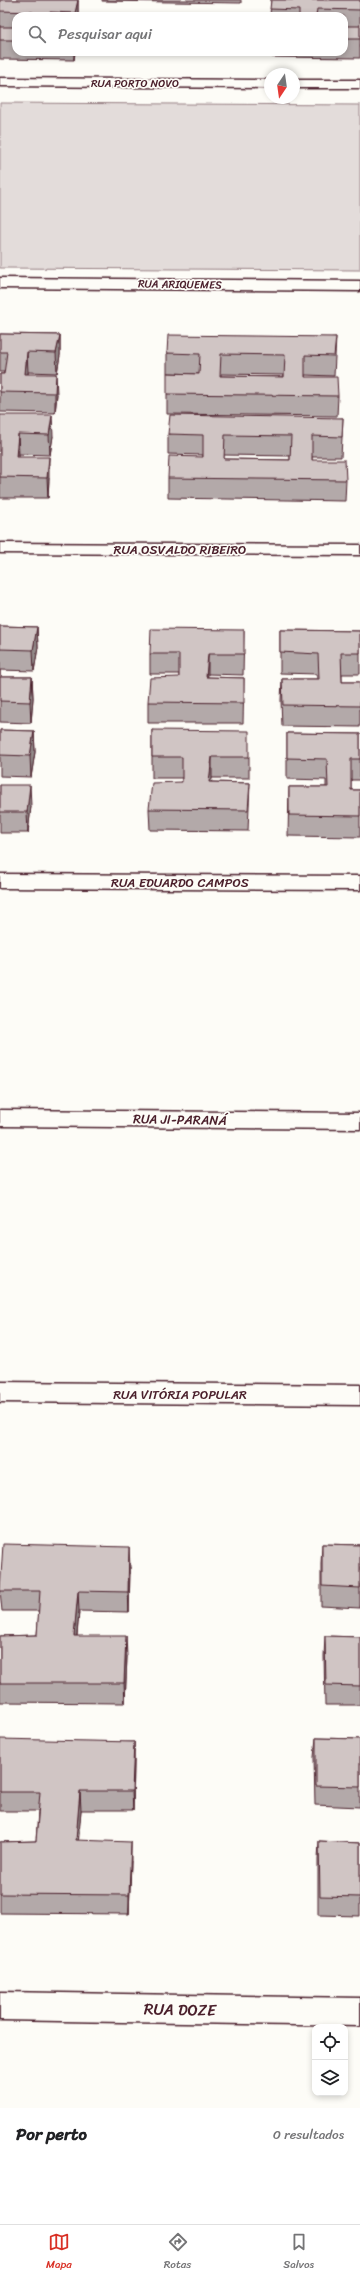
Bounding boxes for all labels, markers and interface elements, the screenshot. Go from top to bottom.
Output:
search box [12,12,348,56]
text: Pesquisar aqui [58,21,152,47]
icon: search [26,23,48,45]
north arrow [264,68,300,104]
street label: RUA PORTO NOVO [91,74,179,93]
street label: RUA ARIQUEMES [138,274,222,295]
street label: RUA OSVALDO RIBEIRO [114,538,246,561]
street label: RUA EDUARDO CAMPOS [111,871,249,894]
street label: RUA JI-PARANÁ [133,1107,229,1132]
street label: RUA VITÓRIA POPULAR [113,1383,247,1406]
street label: RUA DOZE [144,1994,217,2025]
map controls [312,2024,348,2096]
button: locate [312,2024,348,2060]
button: layers [312,2060,348,2096]
text: Por perto [16,2119,87,2149]
text: 0 resultados [273,2123,344,2146]
tab: Mapa [46,2231,72,2274]
tab: Rotas [164,2231,191,2274]
tab: Salvos [283,2231,314,2274]

